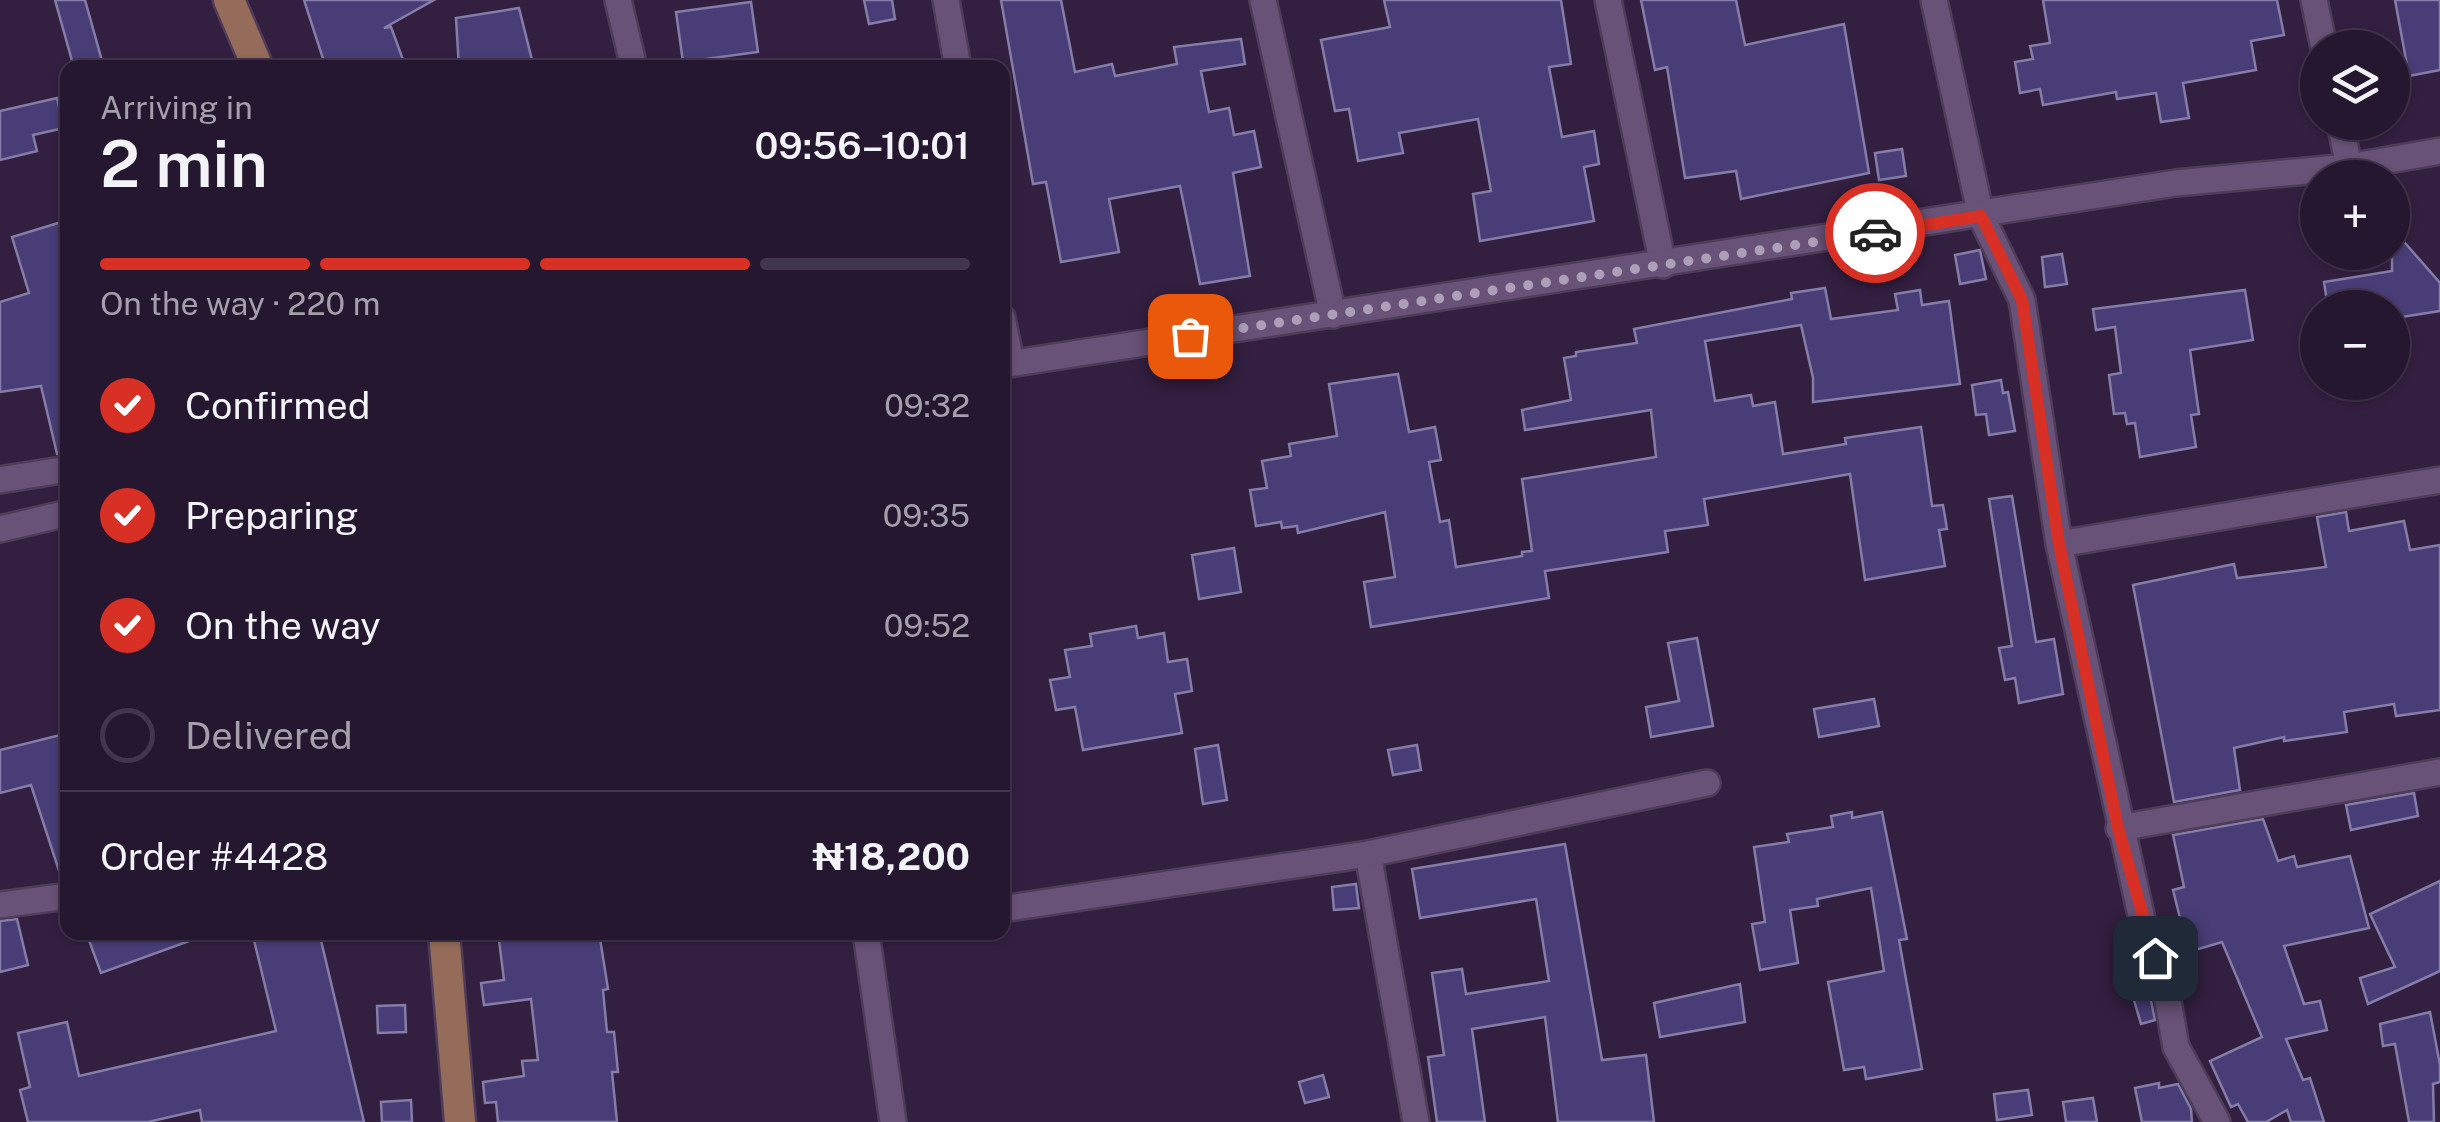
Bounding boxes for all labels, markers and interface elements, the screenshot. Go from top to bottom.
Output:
map controls [2300,30,2410,400]
button: layers [2300,30,2410,140]
text: Arriving in [100,89,253,126]
text: 09:56–10:01 [755,123,970,168]
text: 2 min [100,125,268,202]
button: + [2300,160,2410,270]
courier [1825,183,1925,283]
icon: car [1848,206,1903,261]
text: On the way · 220 m [100,285,381,322]
button: − [2300,290,2410,400]
pin [1148,294,1233,379]
icon: bag [1163,309,1218,364]
icon: check [100,378,155,433]
text: Confirmed [185,383,370,428]
text: 09:32 [884,387,970,424]
icon: check [100,488,155,543]
text: Preparing [185,493,359,538]
text: 09:35 [883,497,970,534]
icon: check [100,598,155,653]
text: On the way [185,603,381,648]
text: 09:52 [884,607,970,644]
text: Delivered [185,713,353,758]
text: Order #4428 [100,834,328,879]
text: ₦18,200 [812,834,970,879]
pin [2113,916,2198,1001]
icon: home [2128,931,2183,986]

